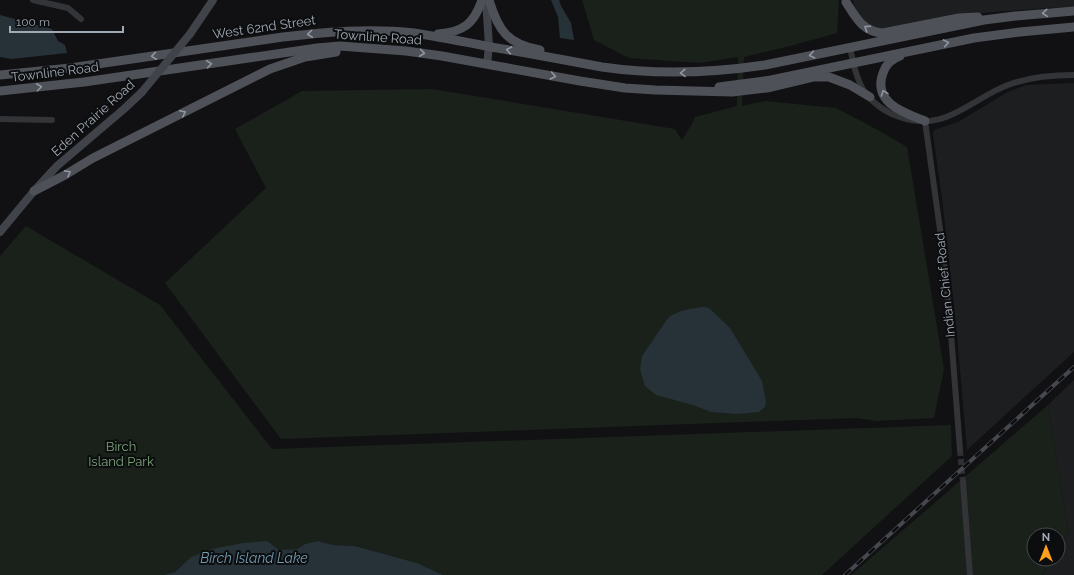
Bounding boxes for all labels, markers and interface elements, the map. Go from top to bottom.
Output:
scale bar [10,8,123,34]
one-way arrow [1042,8,1048,17]
street label: West 62nd Street [211,12,317,42]
text: 100 m [16,15,50,29]
one-way arrow [864,25,871,33]
street label: Townline Road [333,26,423,48]
one-way arrow [307,29,313,38]
one-way arrow [943,40,949,48]
one-way arrow [506,46,512,55]
one-way arrow [419,48,425,57]
one-way arrow [809,50,815,58]
one-way arrow [151,51,157,60]
street label: Townline Road [10,59,100,85]
one-way arrow [206,60,212,69]
one-way arrow [680,68,686,77]
one-way arrow [550,71,556,80]
street label: Eden Prairie Road [48,77,138,159]
one-way arrow [36,83,42,92]
one-way arrow [880,89,888,96]
one-way arrow [179,110,187,118]
one-way arrow [64,170,71,177]
street label: Indian Chief Road [932,232,958,338]
park label: Birch Island Park [88,439,154,469]
north arrow [1026,527,1066,567]
text: N [1042,531,1050,544]
water label: Birch Island Lake [200,550,308,566]

